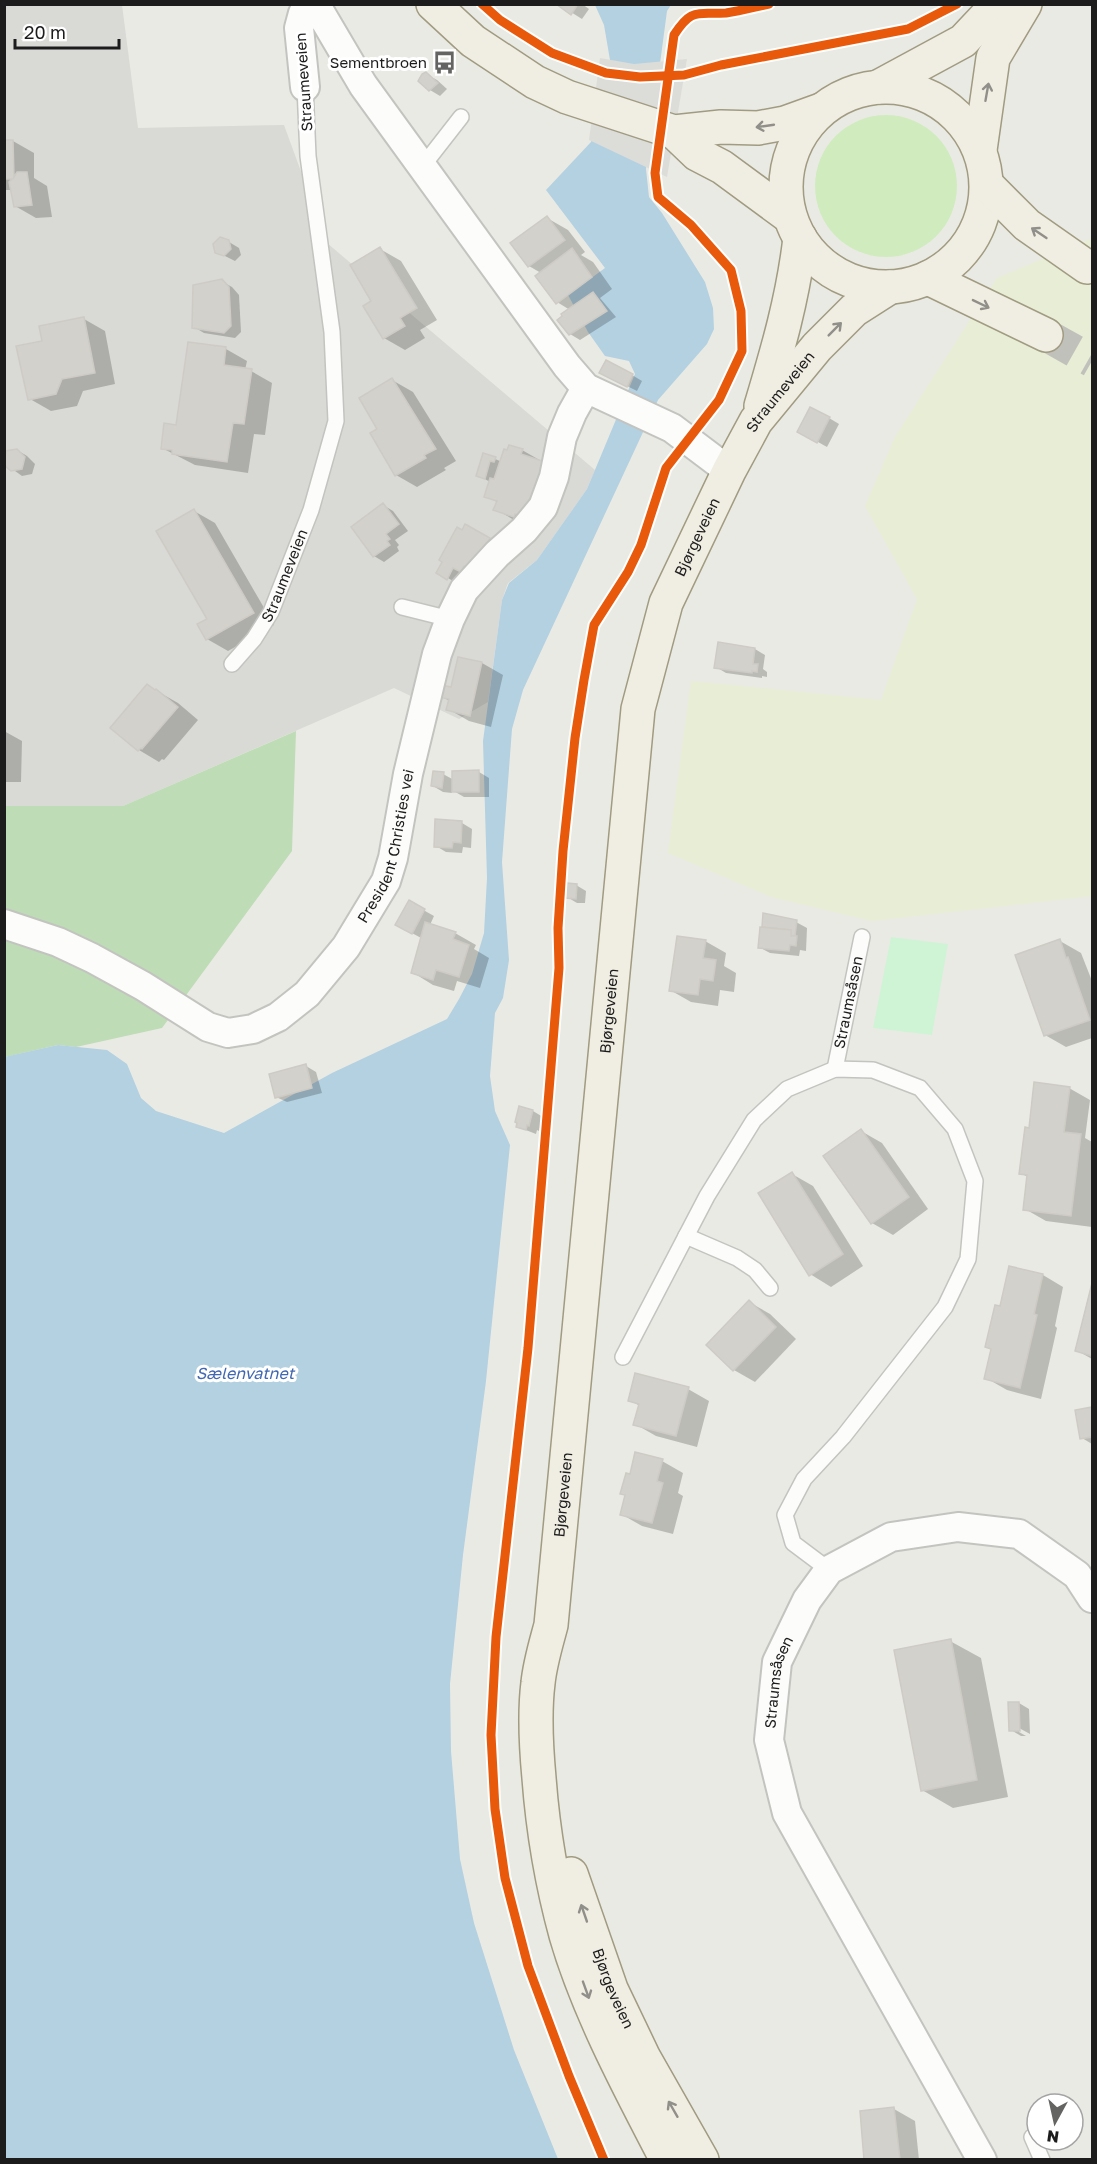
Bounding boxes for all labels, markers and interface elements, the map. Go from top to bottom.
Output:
scale bar [15,12,118,50]
text: 20 m [24,21,66,43]
street label: Straumeveien [291,32,315,132]
bus stop icon: Sementbroen [432,50,458,76]
place label: Sementbroen [330,53,427,71]
one-way arrow [982,83,993,103]
one-way arrow [756,121,776,132]
one-way arrow [1031,227,1048,240]
one-way arrow [972,298,990,310]
one-way arrow [828,321,843,336]
street label: Straumeveien [742,347,818,435]
street label: Bjørgeveien [670,494,723,579]
street label: Straumeveien [257,526,311,625]
street label: President Christies vei [353,767,417,926]
street label: Straumsåsen [829,954,866,1050]
street label: Bjørgeveien [595,968,621,1054]
water label: Sælenvatnet [196,1363,296,1383]
street label: Bjørgeveien [549,1451,575,1538]
street label: Straumsåsen [760,1633,796,1729]
one-way arrow [578,1904,589,1923]
street label: Bjørgeveien [590,1946,639,2031]
one-way arrow [582,1981,593,1999]
north arrow [1025,2092,1085,2152]
one-way arrow [667,2101,679,2118]
text: N [1045,2126,1060,2148]

